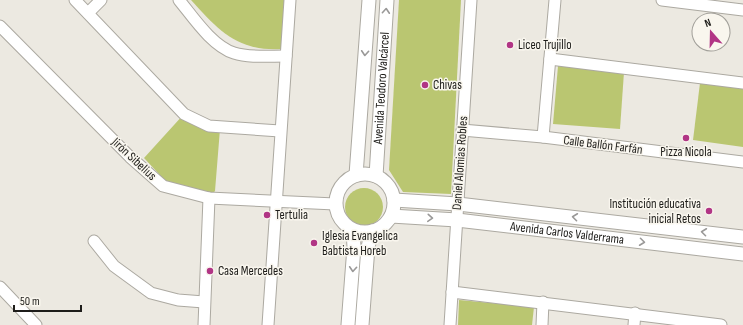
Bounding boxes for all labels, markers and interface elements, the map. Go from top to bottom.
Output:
one-way arrow [382,8,391,14]
north arrow [691,12,731,52]
text: N [703,16,713,30]
street label: Avenida Teodoro Valcárcel [370,32,393,146]
place label: Liceo Trujillo [518,37,572,53]
marker: Liceo Trujillo [505,40,515,50]
one-way arrow [361,50,370,56]
place label: Chivas [433,77,462,93]
marker: Chivas [420,80,430,90]
street label: Daniel Alomias Robles [449,115,471,210]
street label: Calle Ballón Farfán [562,132,644,158]
marker: Pizza Nicola [681,133,691,143]
street label: Jirón Sibelius [108,134,160,184]
place label: Pizza Nicola [660,144,712,160]
place label: Institución educativa inicial Retos [609,196,701,227]
marker: Institución educativa inicial Retos [704,206,714,216]
place label: Tertulia [275,207,308,223]
marker: Tertulia [262,210,272,220]
one-way arrow [572,213,578,222]
one-way arrow [427,214,433,223]
street label: Avenida Carlos Valderrama [508,218,625,248]
place label: Iglesia Evangelica Babtista Horeb [322,228,398,259]
one-way arrow [701,228,707,237]
one-way arrow [639,237,645,246]
marker: Iglesia Evangelica Babtista Horeb [309,238,319,248]
place label: Casa Mercedes [218,263,283,279]
marker: Casa Mercedes [205,266,215,276]
one-way arrow [348,266,357,272]
scale bar [14,287,81,313]
text: 50 m [20,294,40,309]

